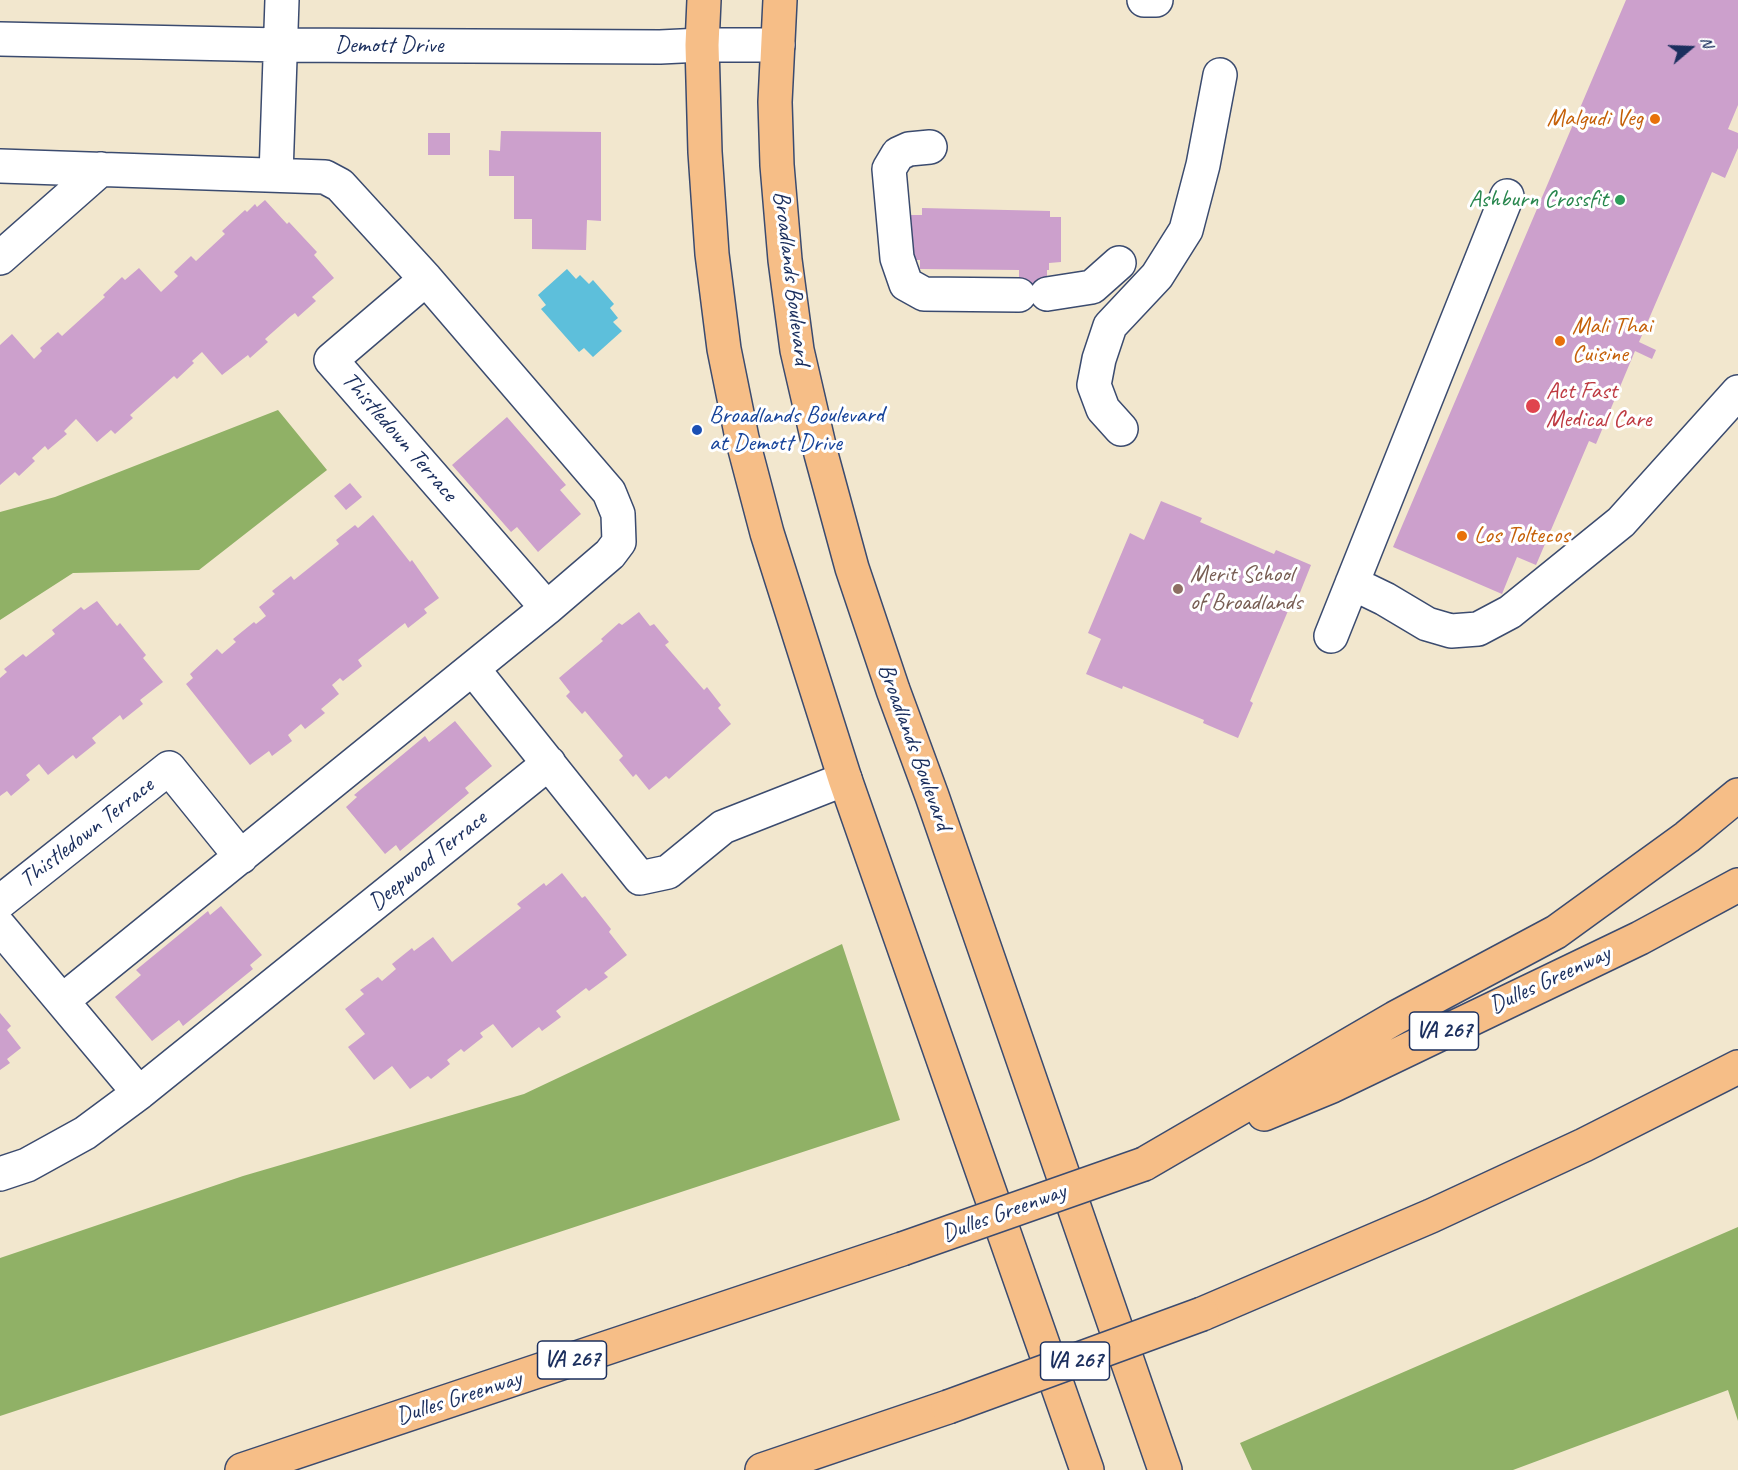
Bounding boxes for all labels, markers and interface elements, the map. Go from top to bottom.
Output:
north arrow [1660,18,1720,78]
street label: Demott Drive [335,32,443,60]
text: N [1696,34,1718,50]
place label: Malgudi Veg [1547,105,1643,133]
marker: Malgudi Veg [1648,112,1662,126]
place label: Ashburn Crossfit [1469,186,1608,214]
street label: Broadlands Boulevard [766,189,816,367]
marker: Ashburn Crossfit [1613,193,1627,207]
place label: Mali Thai Cuisine [1572,313,1652,369]
marker: Mali Thai Cuisine [1553,334,1567,348]
street label: Thistledown Terrace [335,366,463,508]
place label: Act Fast Medical Care [1546,378,1651,434]
marker: Act Fast Medical Care [1524,397,1542,415]
place label: Broadlands Boulevard at Demott Drive [709,402,884,458]
marker: Broadlands Boulevard at Demott Drive [690,423,704,437]
place label: Los Toltecos [1474,522,1569,550]
marker: Los Toltecos [1455,529,1469,543]
place label: Merit School of Broadlands [1190,561,1302,617]
marker: Merit School of Broadlands [1171,582,1185,596]
street label: Broadlands Boulevard [871,660,957,834]
street label: Thistledown Terrace [14,772,160,894]
street label: Deepwood Terrace [363,805,493,917]
street label: Dulles Greenway [1485,939,1615,1021]
road number: VA 267 [1410,1012,1478,1050]
street label: Dulles Greenway [938,1177,1070,1249]
road number: VA 267 [538,1341,606,1379]
road number: VA 267 [1040,1342,1110,1380]
street label: Dulles Greenway [393,1364,525,1432]

